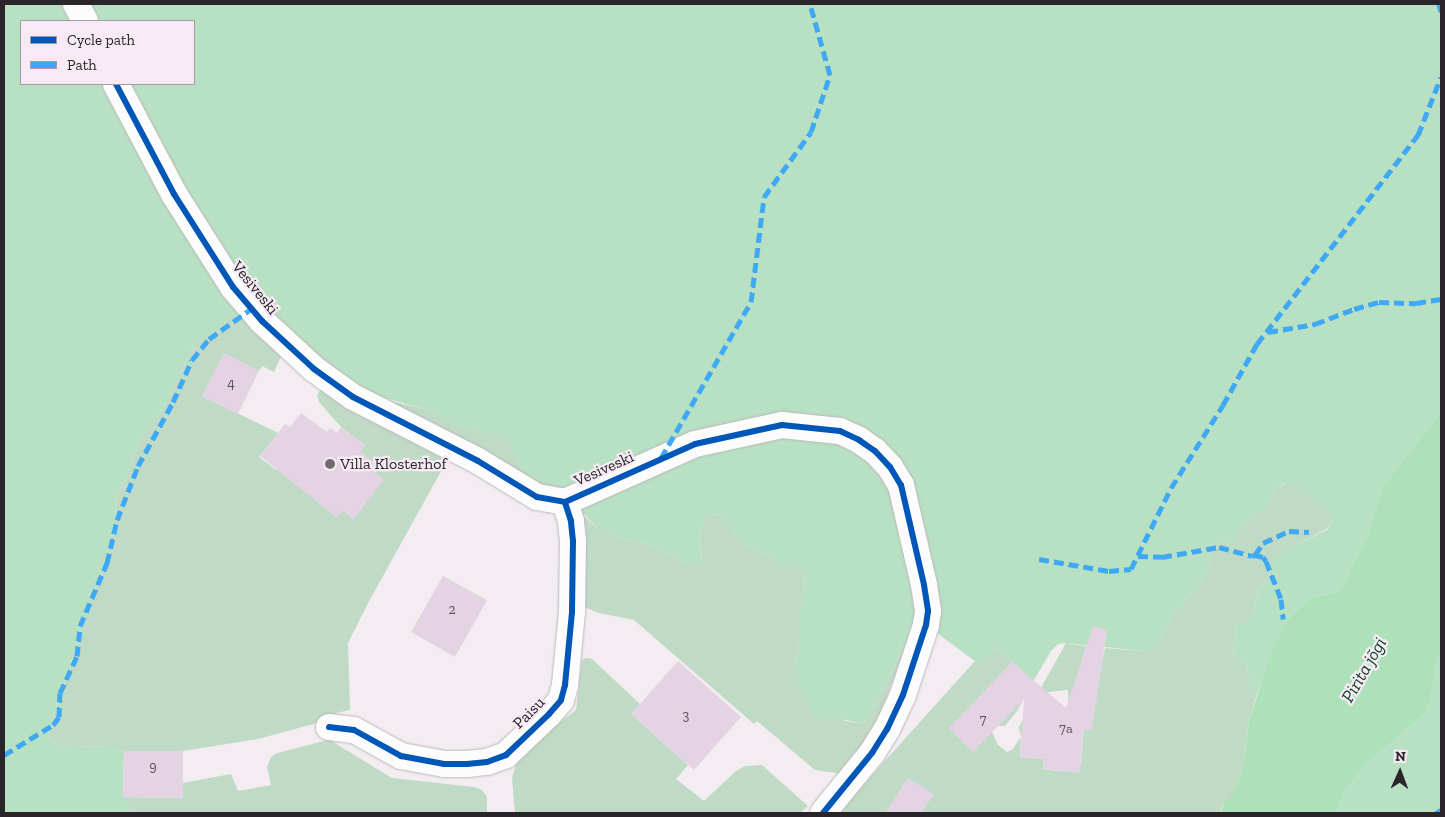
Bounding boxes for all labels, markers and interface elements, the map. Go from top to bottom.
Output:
legend [20,20,195,85]
text: Cycle path [67,31,135,49]
text: Path [67,56,97,74]
street label: Vesiveski [228,257,282,319]
house number: 4 [227,376,235,392]
street label: Vesiveski [571,447,637,491]
place label: Villa Klosterhof [340,454,446,474]
marker: Villa Klosterhof [324,458,336,470]
house number: 2 [448,602,456,618]
water label: Pirita jõgi [1337,634,1391,706]
street label: Paisu [509,693,549,733]
house number: 3 [683,708,689,724]
house number: 7 [980,712,986,728]
house number: 7a [1059,721,1073,737]
north arrow [1375,747,1425,797]
text: N [1395,748,1406,765]
house number: 9 [149,759,157,775]

